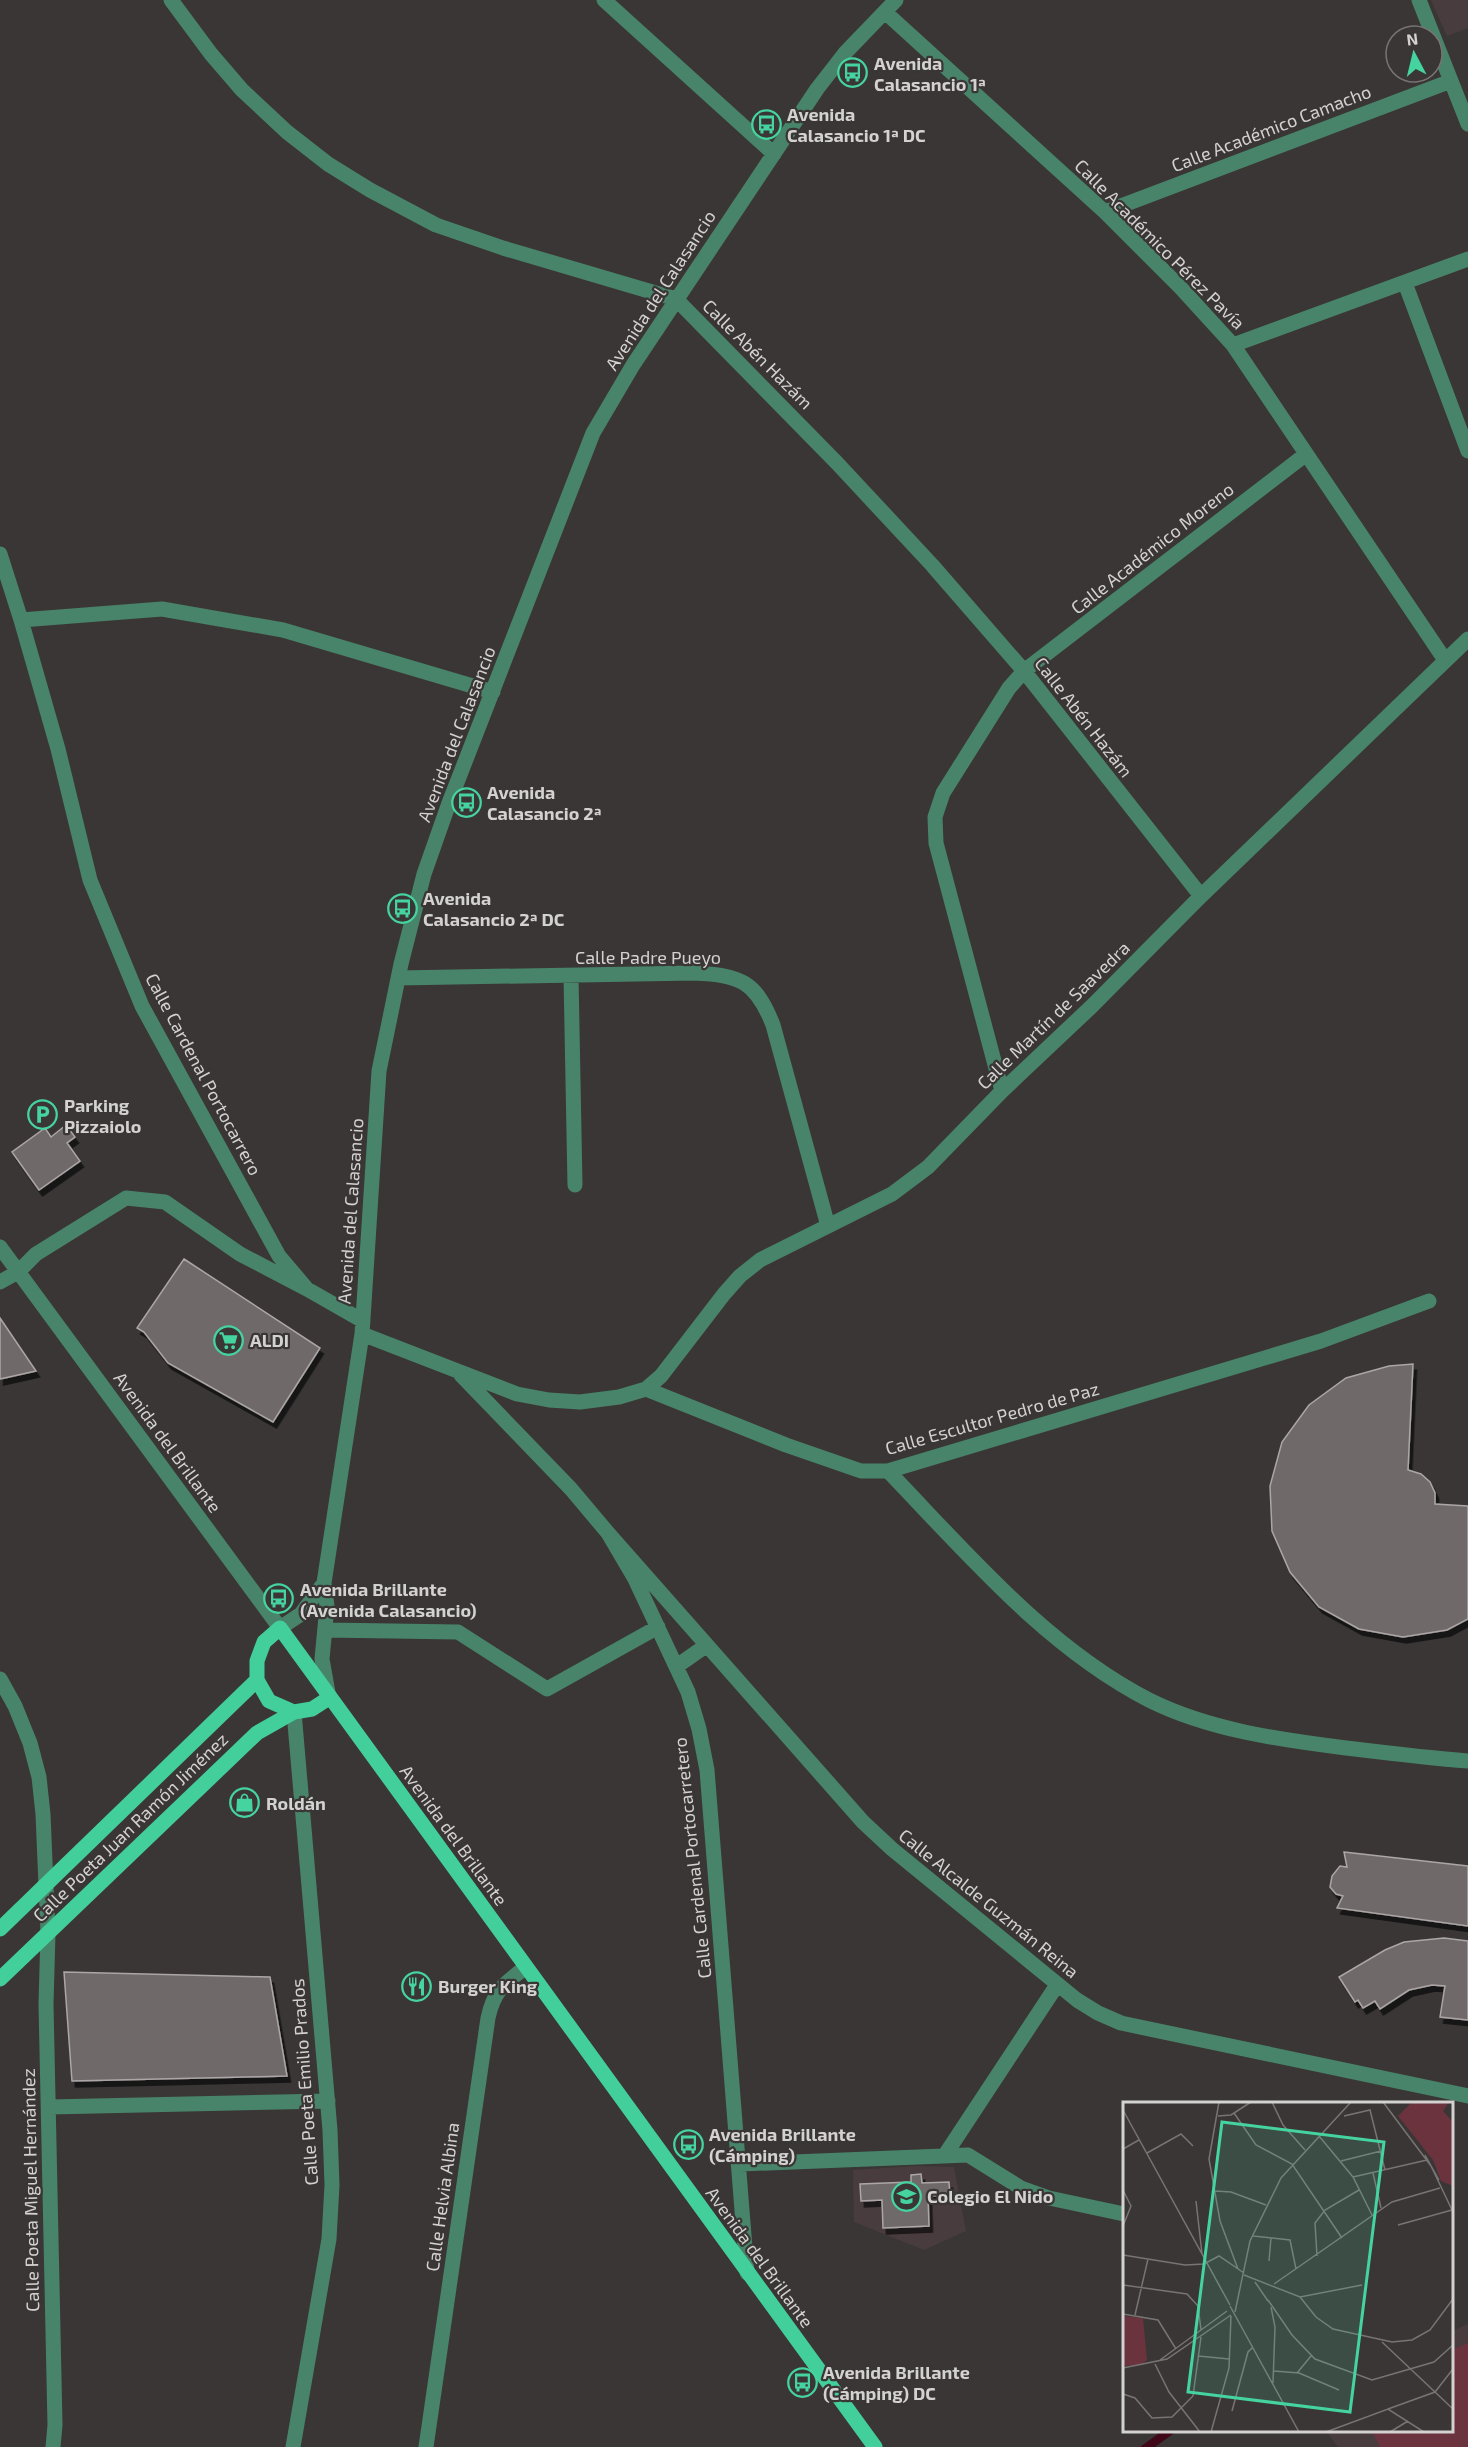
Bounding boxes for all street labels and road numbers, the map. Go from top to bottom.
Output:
street label: Calle Académico Camacho [1168,80,1374,176]
street label: Calle Académico Pérez Pavía [1070,154,1250,334]
street label: Avenida del Calasancio [600,206,720,374]
street label: Calle Abén Hazám [698,294,818,414]
street label: Calle Académico Moreno [1066,478,1238,618]
street label: Avenida del Calasancio [412,643,500,825]
street label: Calle Abén Hazám [1030,653,1138,781]
street label: Calle Martín de Saavedra [972,936,1134,1094]
street label: Calle Padre Pueyo [575,946,721,968]
street label: Calle Cardenal Portocarrero [141,969,267,1179]
street label: Avenida del Calasancio [333,1117,367,1305]
street label: Avenida del Brillante [110,1367,226,1517]
street label: Calle Escultor Pedro de Paz [883,1377,1101,1459]
street label: Calle Poeta Juan Ramón Jiménez [28,1728,232,1926]
street label: Calle Cardenal Portocarretero [668,1736,716,1980]
street label: Avenida del Brillante [396,1760,512,1910]
street label: Calle Alcalde Guzmán Reina [895,1824,1083,1982]
street label: Calle Poeta Emilio Prados [286,1978,322,2186]
street label: Calle Poeta Miguel Hernández [17,2068,43,2312]
street label: Calle Helvia Albina [421,2121,463,2273]
street label: Avenida del Brillante [702,2182,818,2332]

